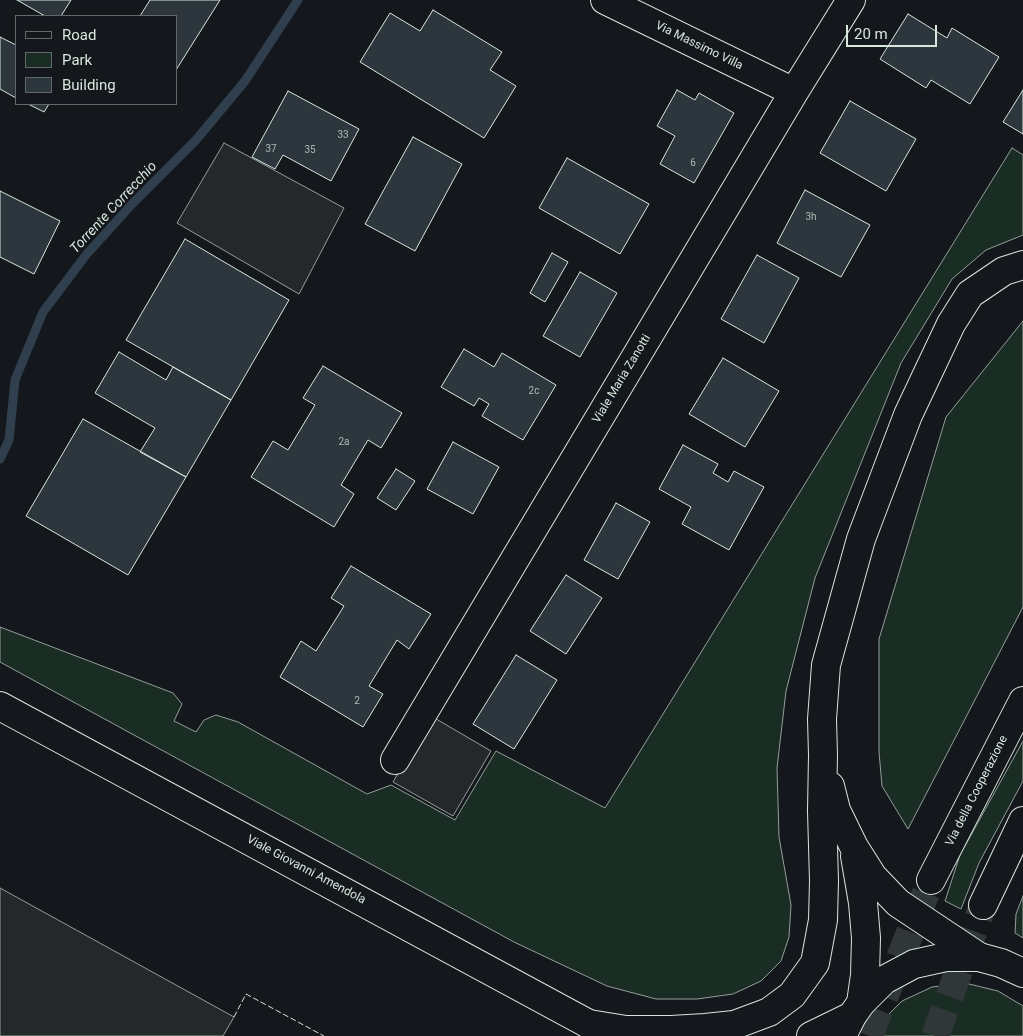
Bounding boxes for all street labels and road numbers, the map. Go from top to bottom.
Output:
street label: Via Massimo Villa [653,19,745,73]
street label: Viale Maria Zanotti [590,332,654,426]
street label: Via della Cooperazione [943,733,1011,849]
street label: Viale Giovanni Amendola [244,832,368,908]

